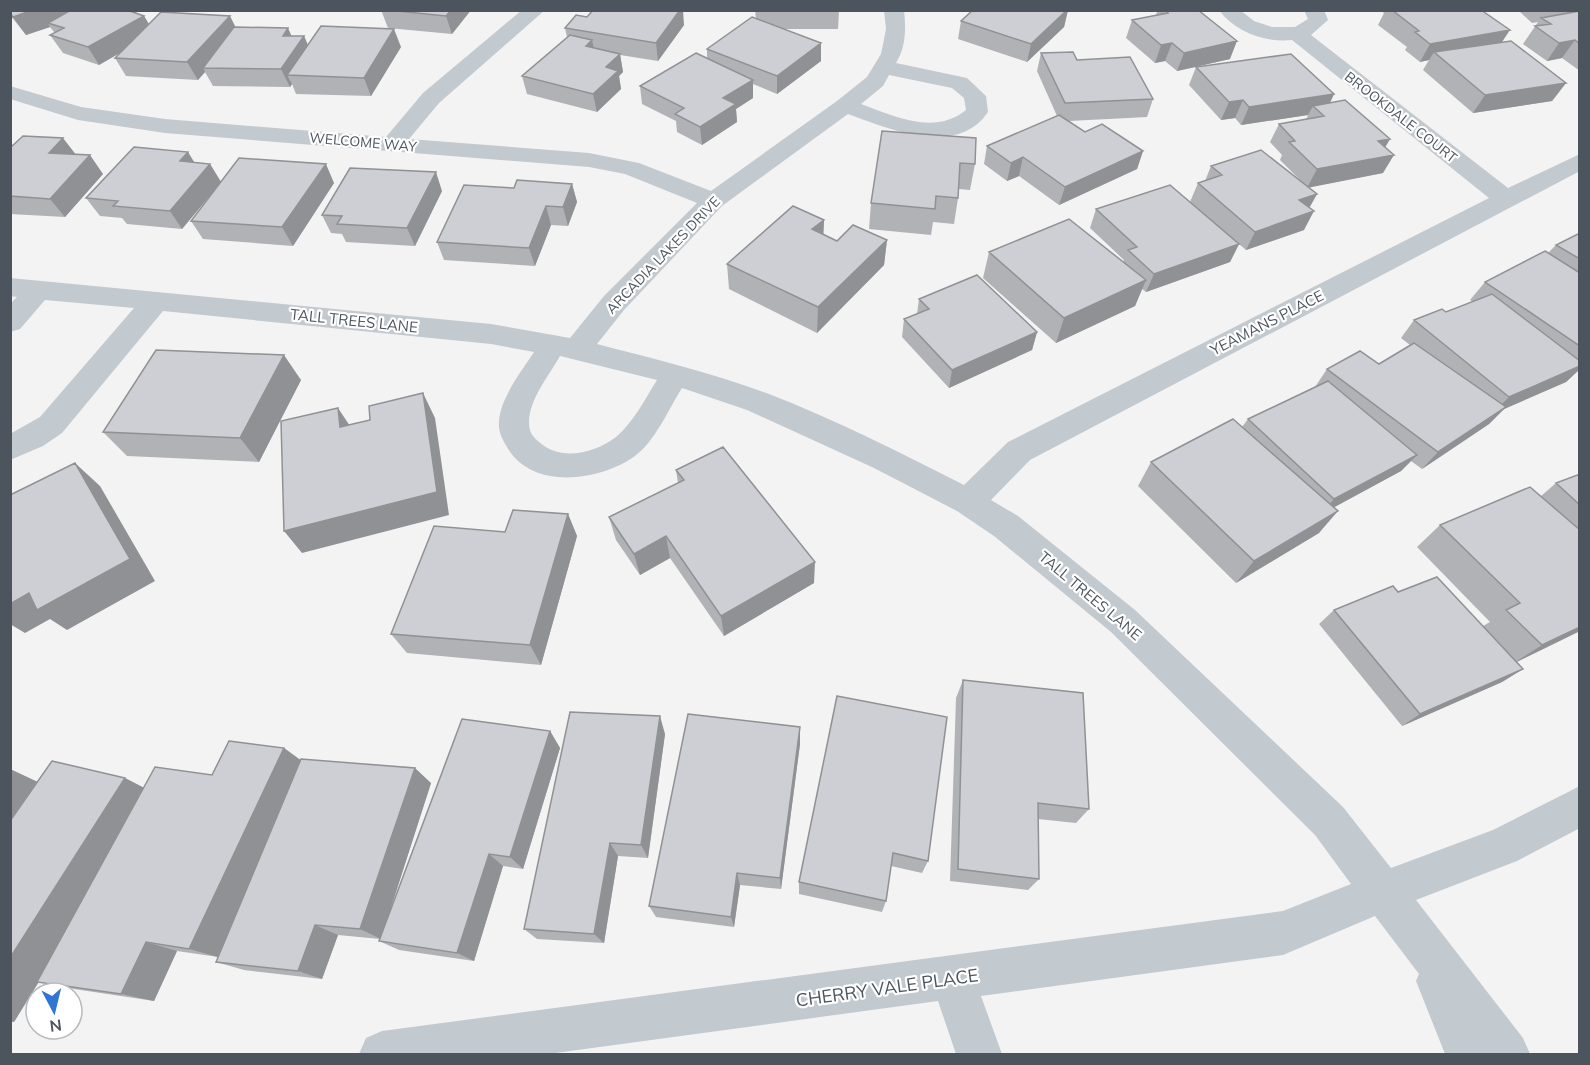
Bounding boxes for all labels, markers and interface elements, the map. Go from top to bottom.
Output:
street label: BROOKDALE COURT [1341,67,1461,167]
street label: WELCOME WAY [309,128,418,156]
street label: ARCADIA LAKES DRIVE [602,193,724,317]
street label: YEAMANS PLACE [1206,286,1327,360]
street label: TALL TREES LANE [289,304,419,337]
street label: TALL TREES LANE [1035,547,1146,644]
street label: CHERRY VALE PLACE [794,963,980,1012]
north arrow [24,981,84,1041]
text: N [49,1015,63,1037]

